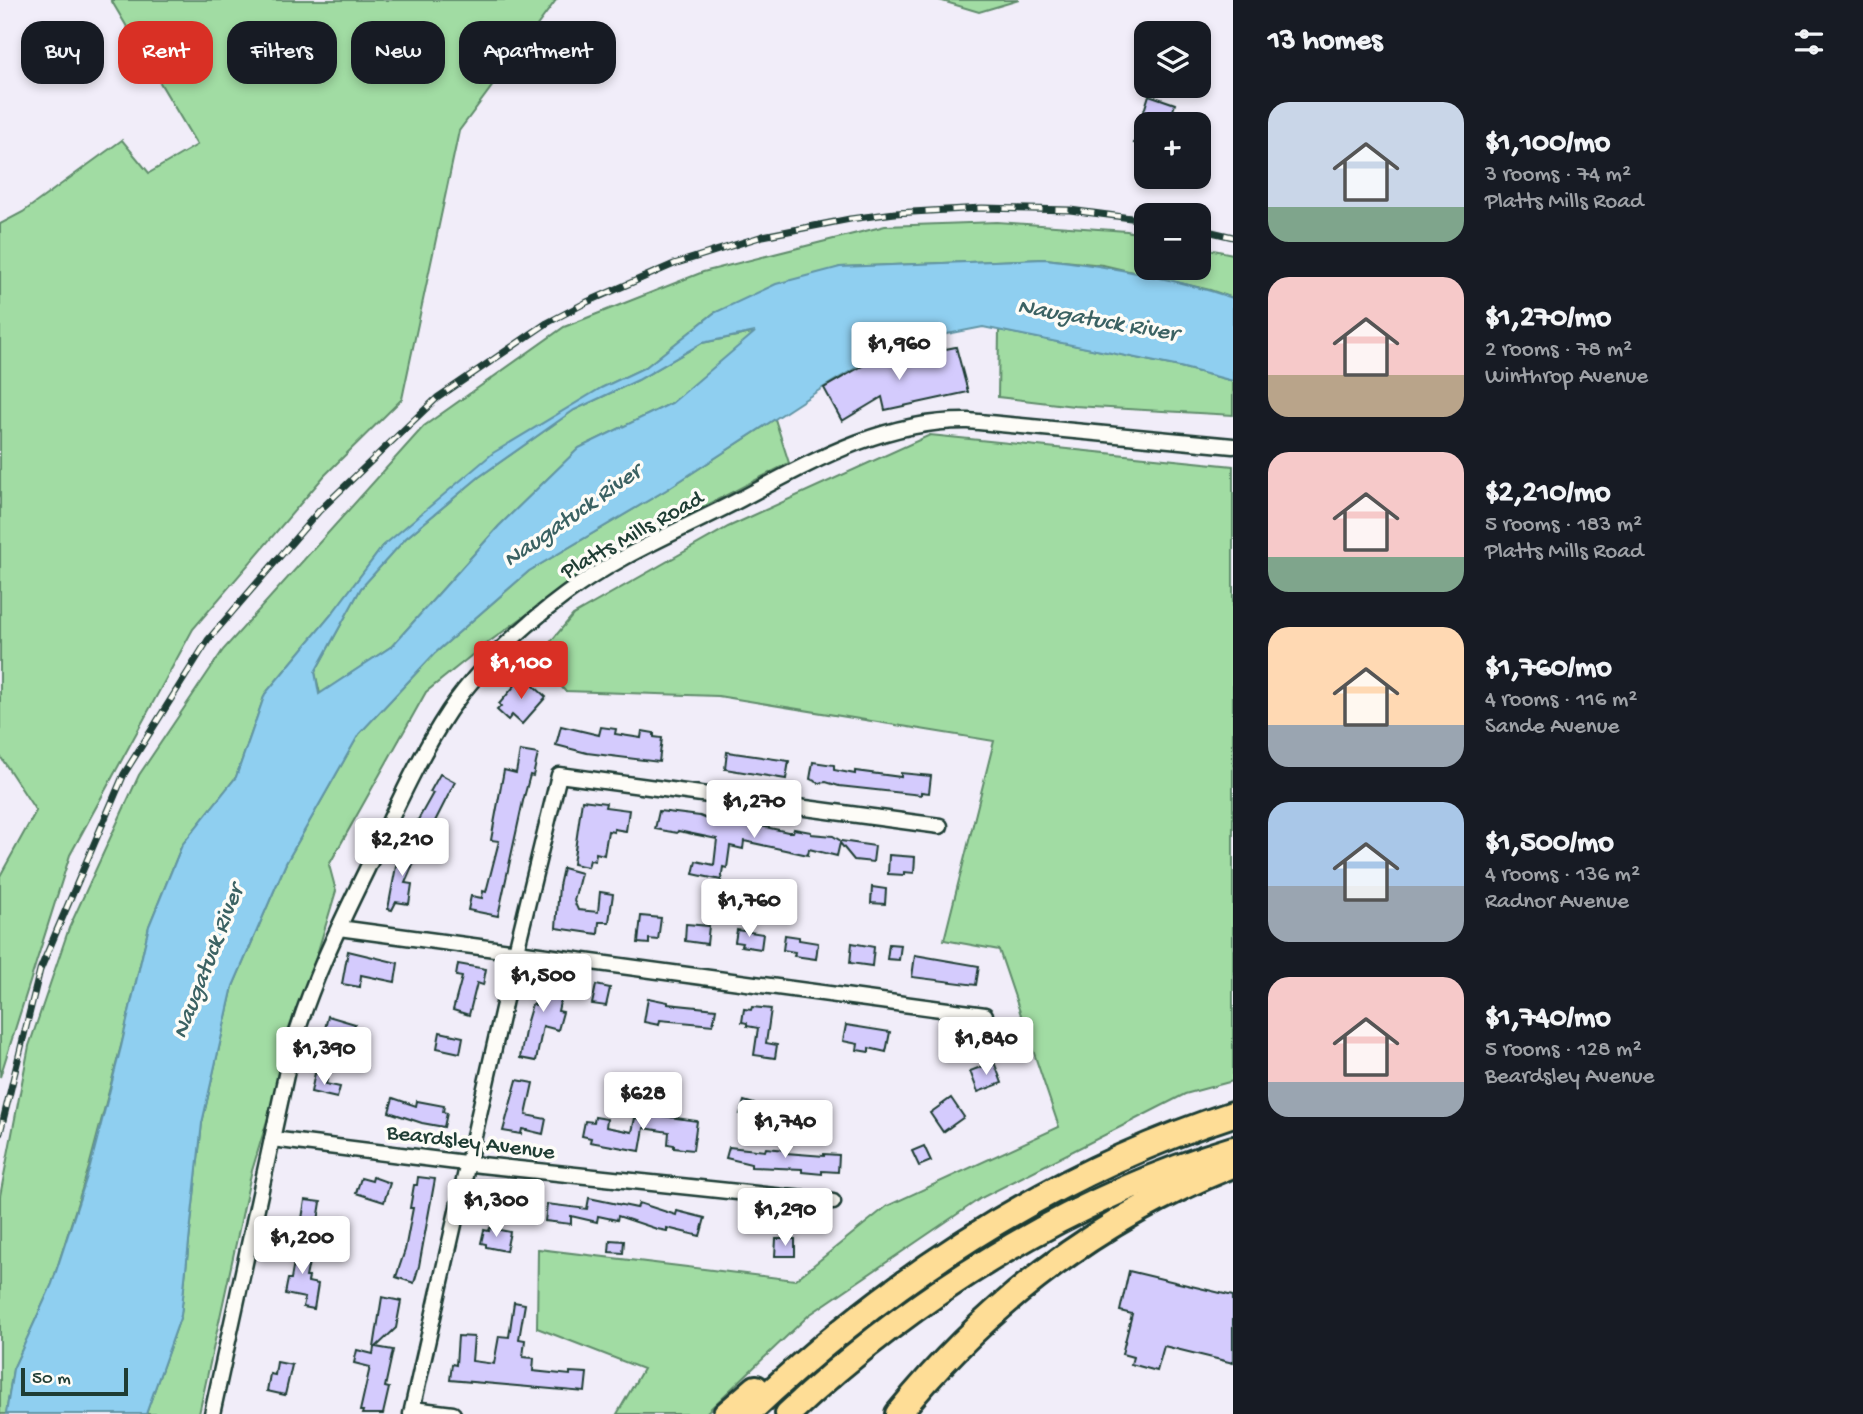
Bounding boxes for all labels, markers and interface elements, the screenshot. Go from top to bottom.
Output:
chip: Buy [21,21,104,84]
chip: Rent [118,21,213,84]
chip: Filters [227,21,337,84]
chip: New [351,21,445,84]
chip: Apartment [459,21,616,84]
map controls [1134,21,1211,280]
button: layers [1134,21,1211,98]
icon: filters [1790,23,1828,61]
text: 13 homes [1268,25,1382,60]
button: + [1134,112,1211,189]
text: $1,100/mo [1485,127,1610,162]
icon: home [1324,130,1408,214]
text: 3 rooms · 74 m² [1485,162,1631,189]
text: Platts Mills Road [1485,189,1643,216]
button: − [1134,203,1211,280]
water label: Naugatuck River [1015,293,1184,351]
text: $1,270/mo [1485,302,1611,337]
icon: home [1324,305,1408,389]
pin: $1,960 [842,322,956,382]
text: $1,960 [867,331,931,358]
text: 2 rooms · 78 m² [1485,337,1632,364]
text: Winthrop Avenue [1485,364,1648,391]
water label: Naugatuck River [498,456,651,575]
text: $2,210/mo [1485,477,1611,512]
icon: home [1324,480,1408,564]
street label: Platts Mills Road [556,485,710,587]
text: 5 rooms · 183 m² [1485,512,1642,539]
text: Platts Mills Road [1485,539,1643,566]
pin: $1,100 [464,642,578,701]
text: $1,100 [490,650,552,677]
text: $1,760/mo [1485,652,1612,687]
icon: home [1324,655,1408,739]
text: 4 rooms · 116 m² [1485,687,1637,714]
text: Sande Avenue [1485,714,1619,741]
pin: $1,270 [697,780,811,840]
text: $1,270 [722,789,786,816]
pin: $2,210 [345,818,459,878]
text: $2,210 [371,827,433,854]
text: $1,500/mo [1485,827,1614,862]
icon: home [1324,830,1408,914]
text: 4 rooms · 136 m² [1485,862,1640,889]
water label: Naugatuck River [167,877,253,1043]
pin: $1,760 [692,880,806,939]
text: $1,760 [717,888,781,915]
text: Radnor Avenue [1485,889,1629,916]
pin: $1,500 [486,954,600,1014]
text: $1,500 [510,963,576,990]
text: $1,740/mo [1485,1002,1611,1037]
icon: home [1324,1005,1408,1089]
pin: $1,840 [929,1018,1043,1077]
text: $1,840 [954,1026,1018,1053]
pin: $1,390 [267,1028,381,1087]
text: $1,390 [292,1036,356,1063]
text: 5 rooms · 128 m² [1485,1037,1642,1064]
text: Beardsley Avenue [1485,1064,1654,1091]
pin: $628 [602,1072,684,1132]
text: $628 [620,1081,666,1108]
pin: $1,740 [728,1100,842,1160]
text: $1,740 [754,1109,816,1136]
street label: Beardsley Avenue [384,1120,557,1167]
pin: $1,300 [439,1180,553,1239]
text: $1,300 [464,1188,528,1215]
pin: $1,290 [728,1188,842,1248]
text: $1,290 [754,1197,816,1224]
pin: $1,200 [245,1216,359,1276]
text: $1,200 [270,1225,334,1252]
scale bar [21,1365,128,1397]
text: 50 m [32,1368,71,1391]

